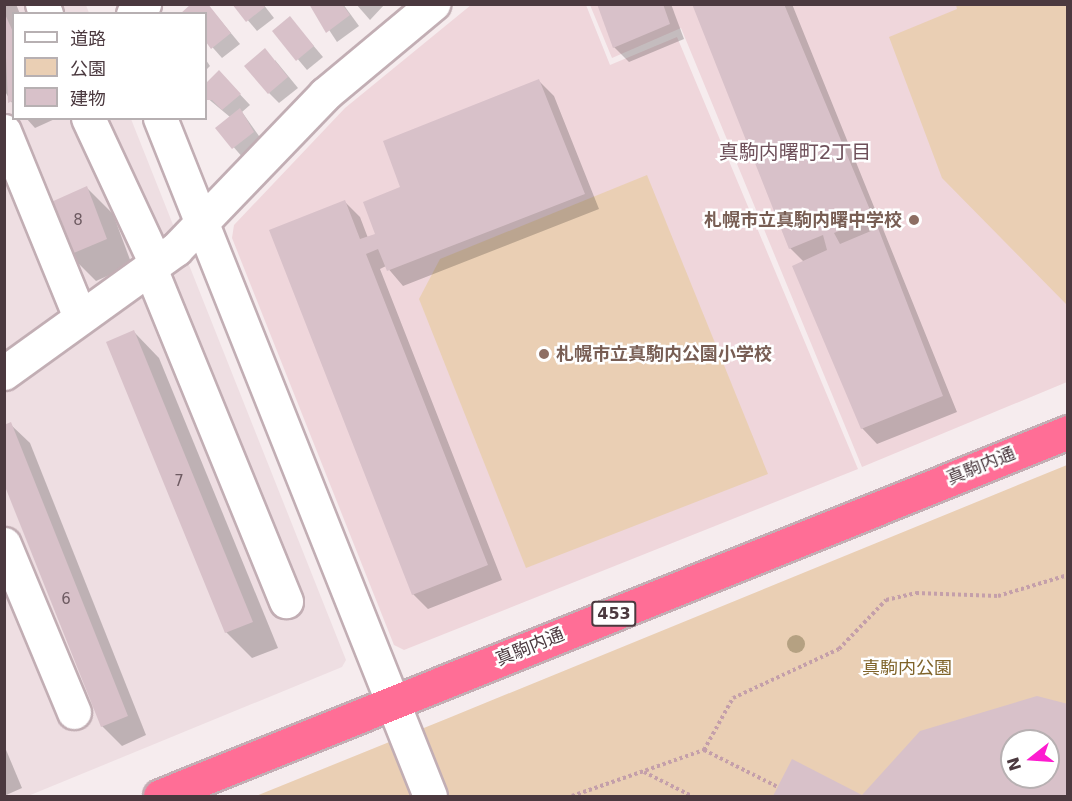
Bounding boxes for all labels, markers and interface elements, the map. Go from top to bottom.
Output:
legend [12,12,207,120]
text: 道路 [70,28,106,49]
text: 公園 [70,58,106,79]
text: 建物 [70,88,106,109]
district label: 真駒内曙町2丁目 [719,140,871,164]
place label: 札幌市立真駒内曙中学校 [704,209,902,231]
house number: 8 [73,212,83,230]
marker: 札幌市立真駒内曙中学校 [907,213,921,227]
place label: 札幌市立真駒内公園小学校 [556,343,772,365]
marker: 札幌市立真駒内公園小学校 [537,347,551,361]
street label: 真駒内通 [944,443,1018,489]
house number: 7 [174,473,184,491]
house number: 6 [61,591,71,609]
road number: 453 [590,601,638,627]
street label: 真駒内通 [493,624,567,670]
park label: 真駒内公園 [862,657,952,679]
north arrow [1000,729,1060,789]
text: N [1003,755,1025,773]

